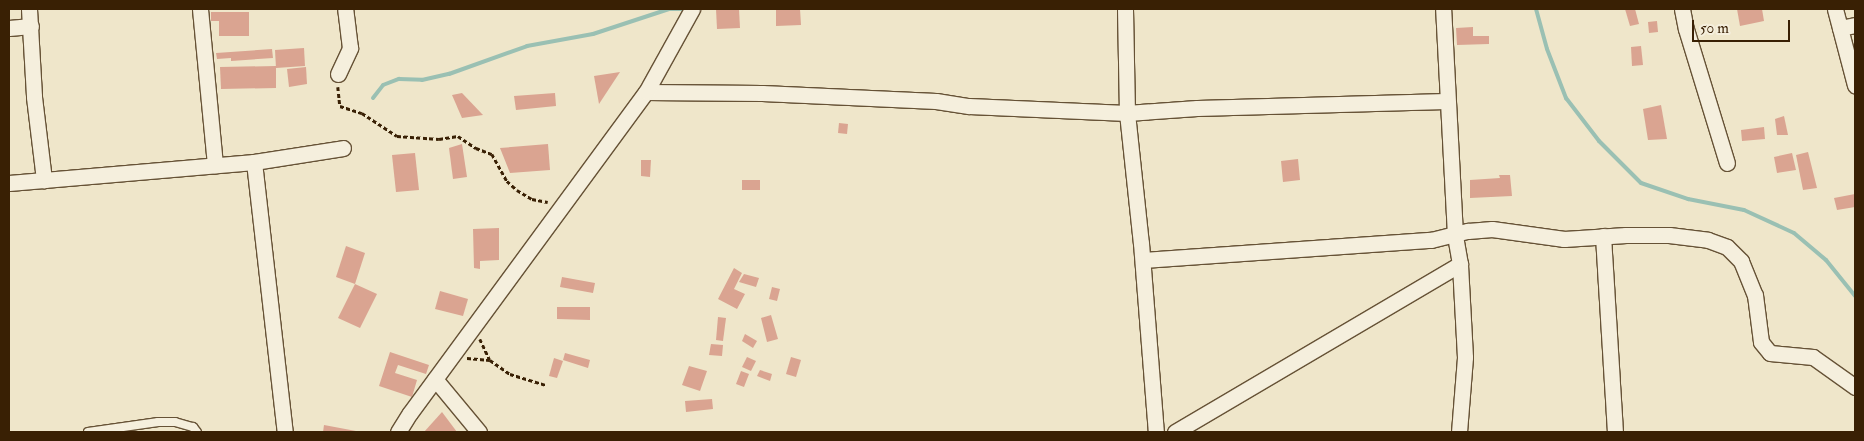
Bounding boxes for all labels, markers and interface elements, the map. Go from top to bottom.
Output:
scale bar [1694,10,1792,42]
text: 50 m [1700,19,1729,38]

